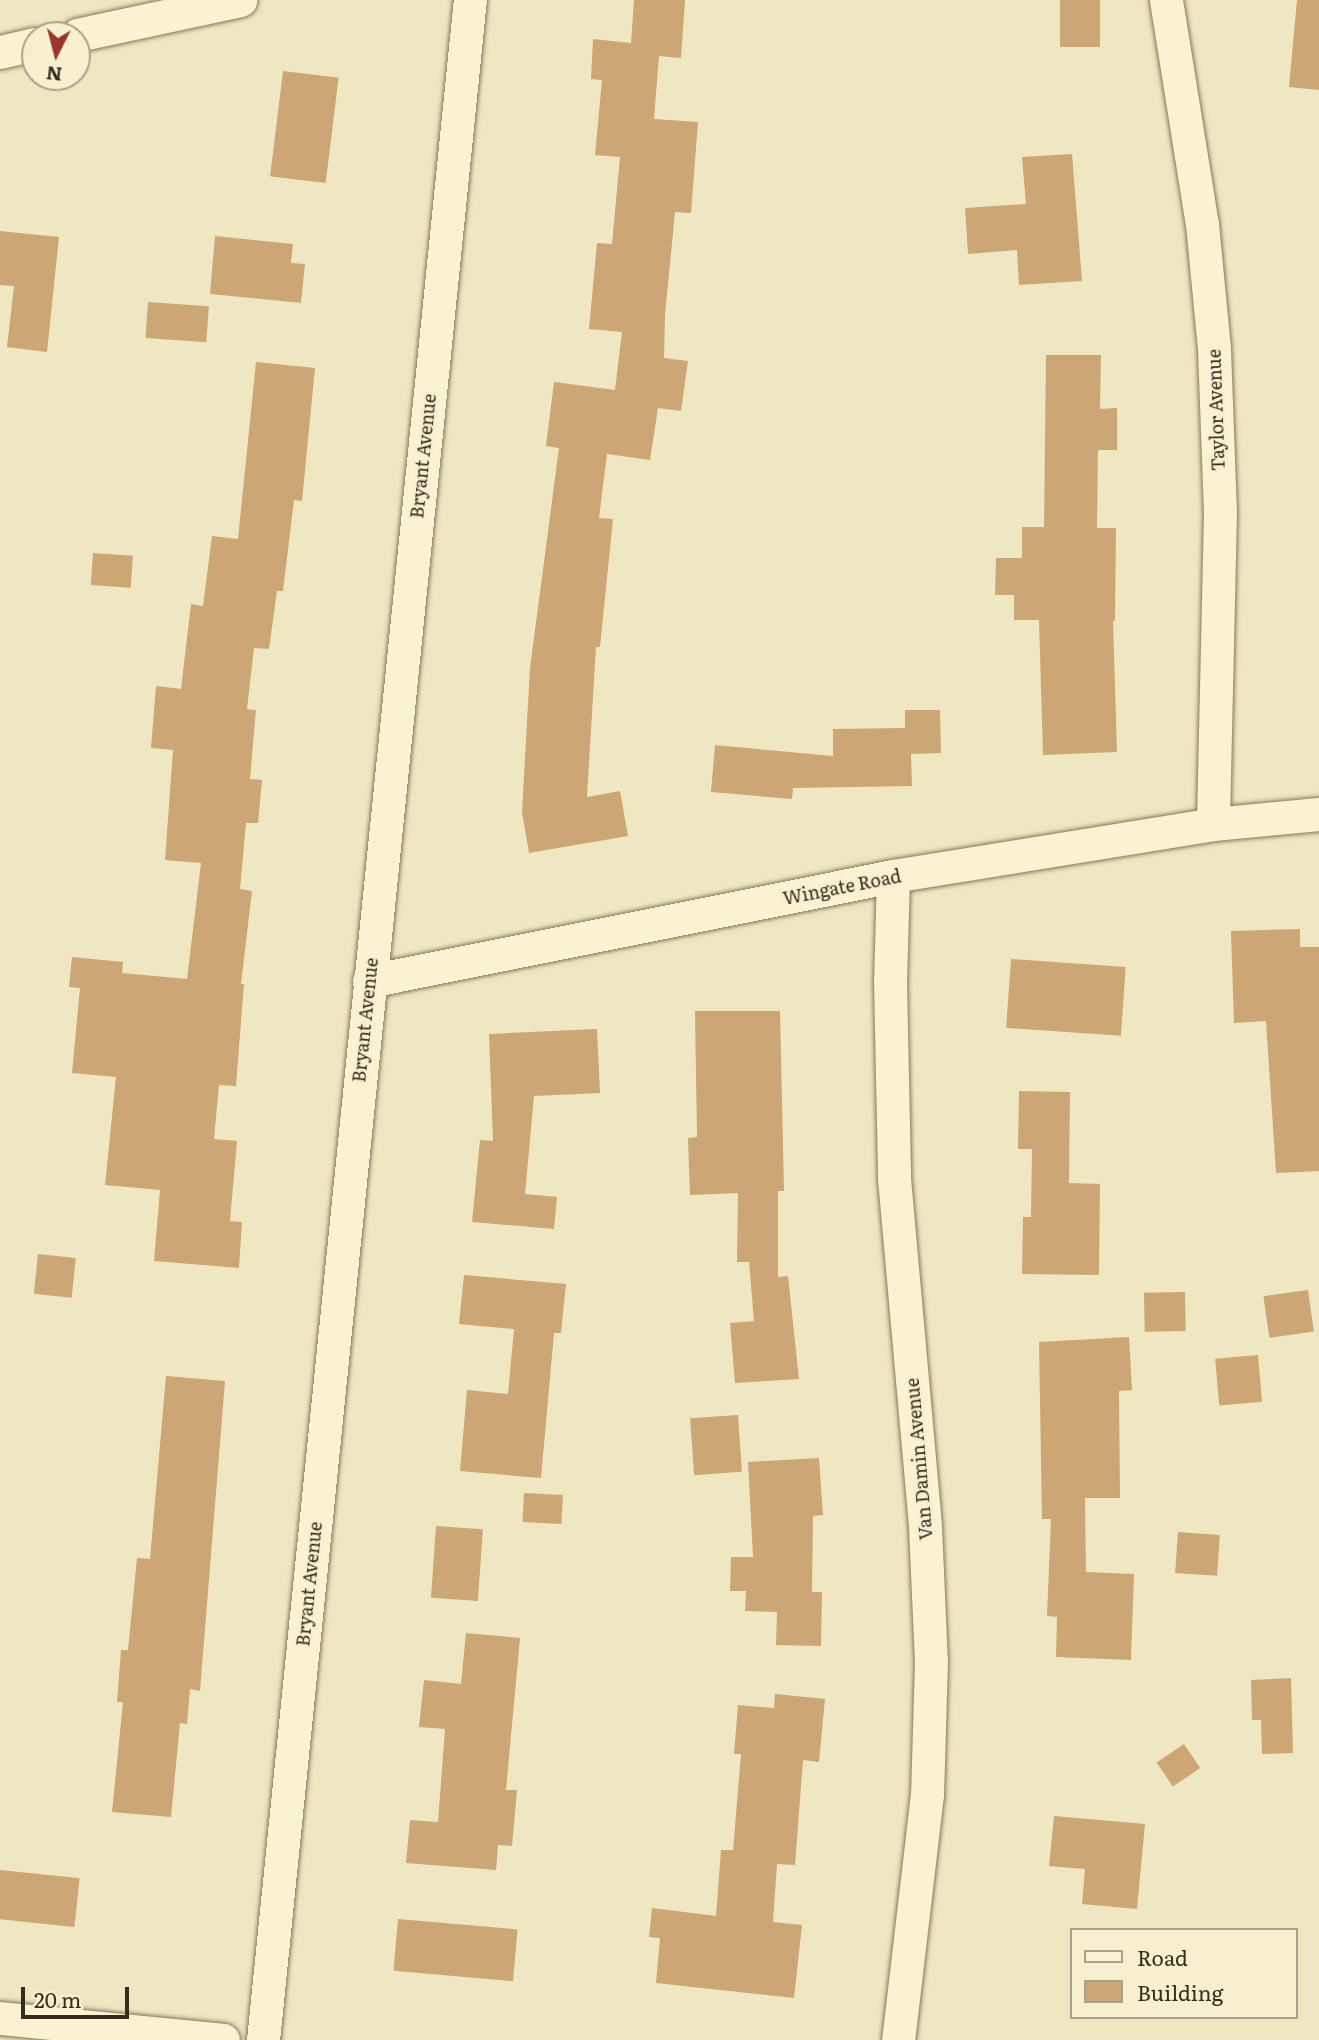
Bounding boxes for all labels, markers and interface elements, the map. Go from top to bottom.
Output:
north arrow [21,21,91,91]
text: N [45,60,63,90]
street label: Taylor Avenue [1203,349,1229,471]
street label: Bryant Avenue [406,392,440,520]
street label: Wingate Road [781,865,903,909]
street label: Bryant Avenue [348,956,382,1084]
street label: Van Damin Avenue [901,1377,937,1541]
street label: Bryant Avenue [292,1520,326,1648]
legend [1070,1928,1298,2019]
text: Road [1137,1941,1188,1972]
scale bar [24,1974,133,2018]
text: Building [1137,1976,1223,2007]
text: 20 m [34,1983,81,2014]

